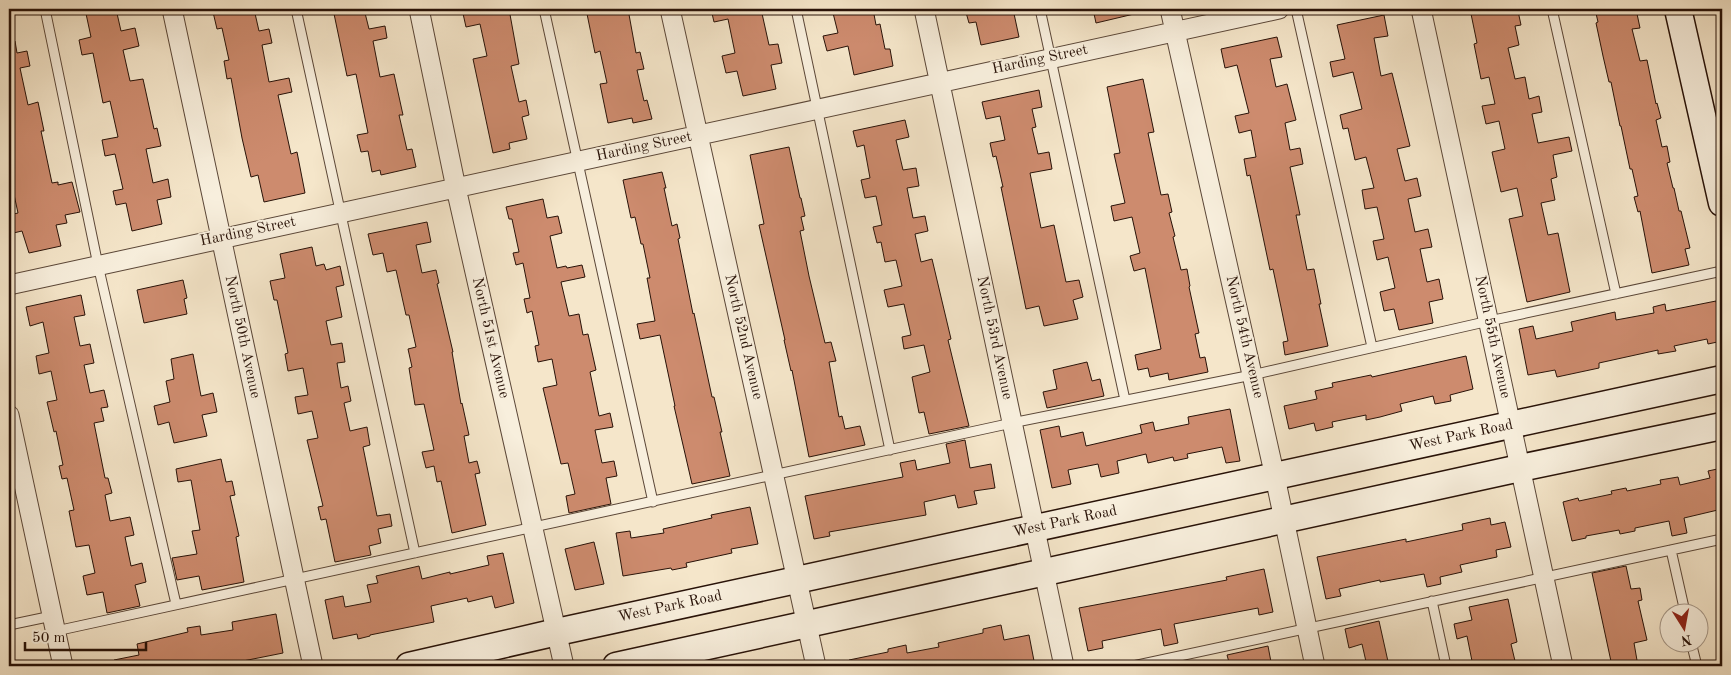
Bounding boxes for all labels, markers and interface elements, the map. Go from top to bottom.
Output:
street label: Harding Street [991,43,1089,77]
street label: Harding Street [595,130,693,164]
street label: Harding Street [199,215,297,249]
street label: North 52nd Avenue [721,273,765,401]
street label: North 50th Avenue [222,274,262,400]
street label: North 54th Avenue [1223,274,1265,400]
street label: North 55th Avenue [1472,274,1512,400]
street label: North 53rd Avenue [974,275,1014,401]
street label: North 51st Avenue [469,276,511,400]
street label: West Park Road [1408,418,1515,454]
street label: West Park Road [1012,504,1119,540]
street label: West Park Road [617,589,724,625]
north arrow [1658,602,1708,652]
scale bar [25,620,146,652]
text: 50 m [32,631,66,646]
text: N [1679,632,1693,648]

